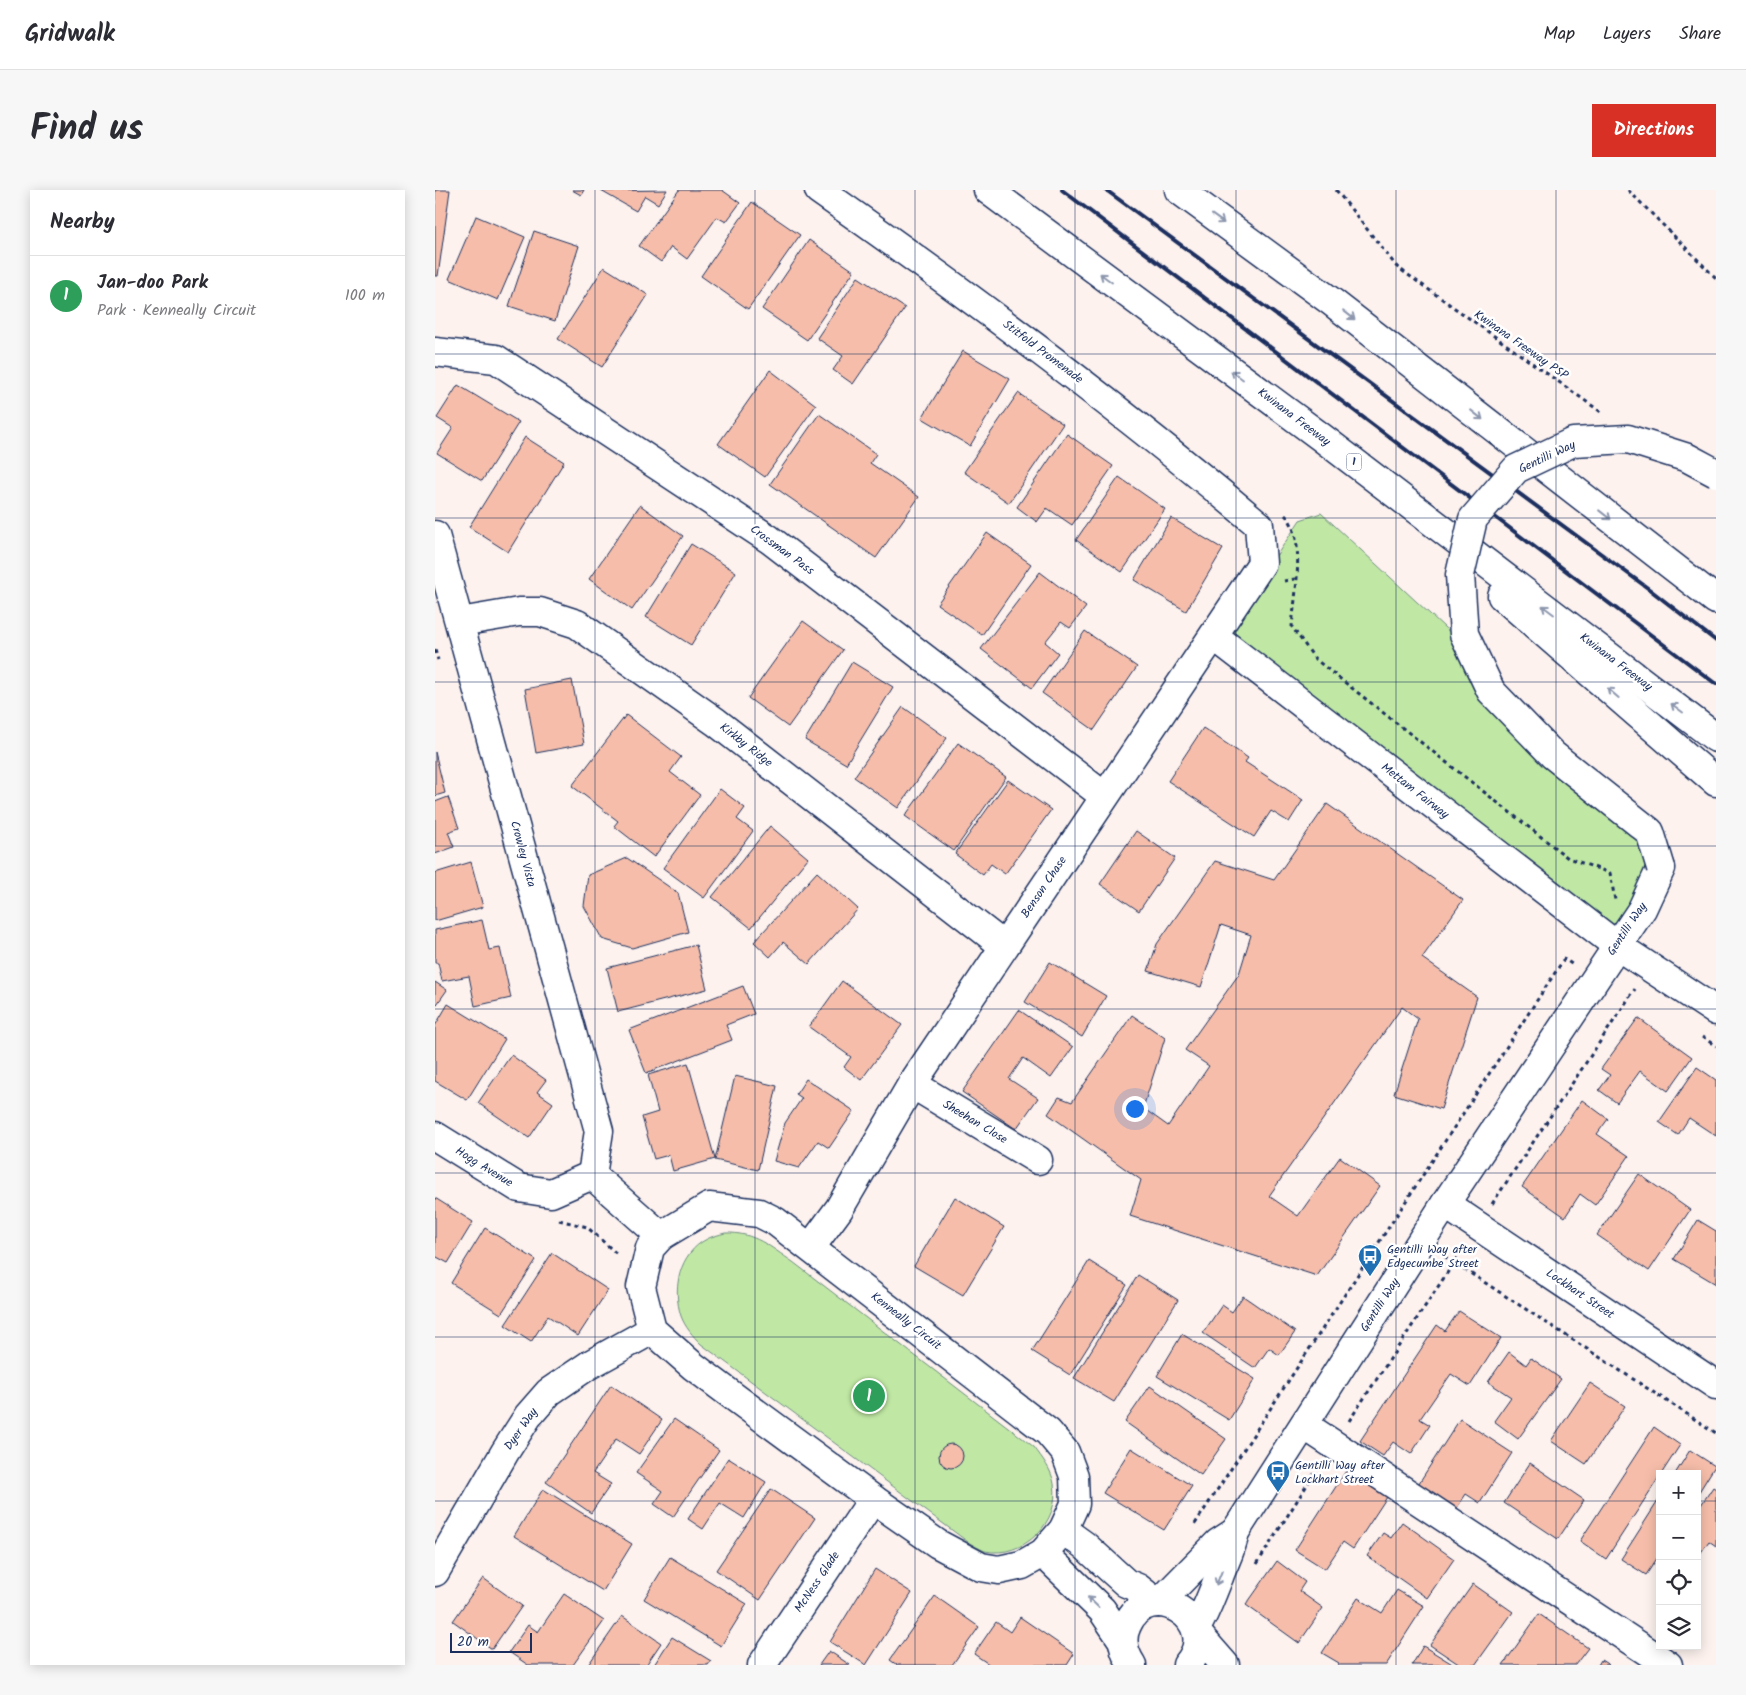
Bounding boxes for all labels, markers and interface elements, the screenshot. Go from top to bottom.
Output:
text: Gridwalk [25,15,115,54]
text: Map [1544,20,1575,49]
text: Layers [1603,20,1651,49]
text: Share [1679,20,1721,49]
text: Find us [30,102,143,158]
button: Directions [1592,104,1716,157]
text: Nearby [50,206,115,239]
one-way arrow [1211,214,1225,224]
text: Jan-doo Park [97,268,208,298]
one-way arrow [1099,273,1113,283]
text: 1 [64,283,68,308]
text: 100 m [345,283,385,308]
text: Park · Kenneally Circuit [97,298,256,323]
street label: Kwinana Freeway PSP [1470,305,1573,385]
one-way arrow [1342,310,1355,321]
street label: Stitfold Promenade [999,315,1088,389]
one-way arrow [1231,369,1244,380]
street label: Kwinana Freeway [1253,383,1335,451]
one-way arrow [1470,410,1484,420]
street label: Gentilli Way [1515,435,1579,478]
road number: 1 [1347,454,1361,470]
one-way arrow [1599,509,1612,520]
street label: Crossman Pass [746,520,818,580]
one-way arrow [1542,604,1555,615]
street label: Kwinana Freeway [1575,628,1657,696]
one-way arrow [1607,688,1620,699]
one-way arrow [1671,703,1684,714]
street label: Kirkby Ridge [715,718,777,772]
street label: Mettam Fairway [1377,758,1454,824]
street label: Crowley Vista [505,819,541,890]
street label: Benson Chase [1016,852,1072,922]
street label: Gentilli Way [1602,898,1652,960]
street label: Sheehan Close [939,1095,1012,1149]
your location [1122,1096,1148,1122]
street label: Hogg Avenue [451,1142,517,1193]
place label: Gentilli Way after Edgecumbe Street [1387,1240,1479,1273]
bus stop icon: Gentilli Way after Edgecumbe Street [1357,1243,1383,1277]
street label: Lockhart Street [1542,1264,1618,1324]
street label: Gentilli Way [1355,1274,1405,1336]
street label: Kenneally Circuit [867,1287,946,1355]
pin: 1 [853,1377,885,1415]
street label: Dyer Way [499,1404,543,1454]
place label: Gentilli Way after Lockhart Street [1295,1456,1386,1489]
bus stop icon: Gentilli Way after Lockhart Street [1265,1459,1291,1493]
map controls [1656,1470,1701,1650]
button: + [1656,1470,1701,1515]
button: − [1656,1515,1701,1560]
street label: McNess Glade [789,1547,845,1617]
button: locate [1656,1560,1701,1605]
one-way arrow [1214,1570,1223,1585]
one-way arrow [1087,1596,1100,1608]
button: layers [1656,1605,1701,1650]
scale bar [450,1630,533,1653]
text: 20 m [457,1631,489,1653]

